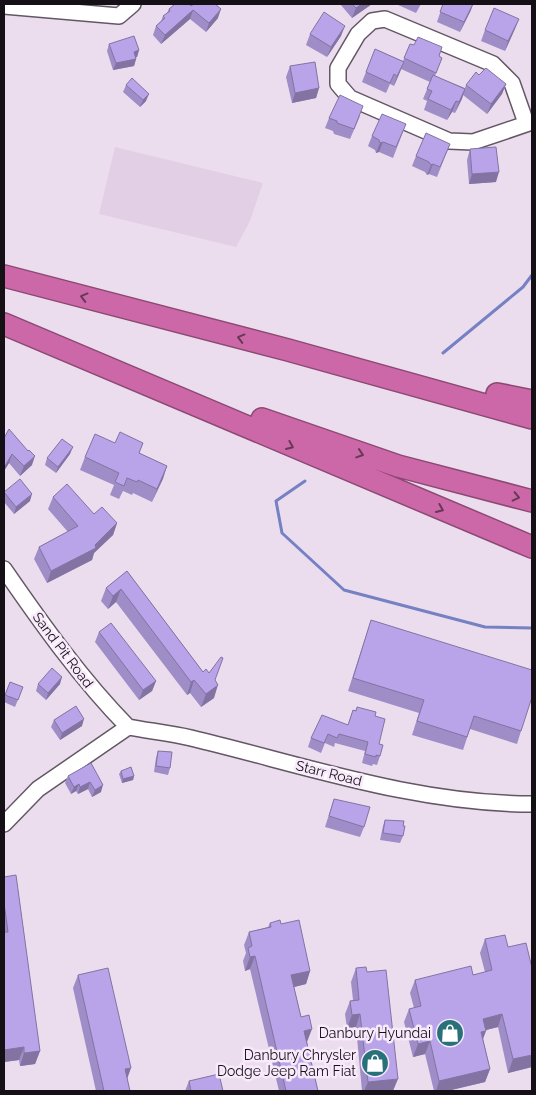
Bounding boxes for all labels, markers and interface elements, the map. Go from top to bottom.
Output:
one-way arrow [79,292,88,303]
one-way arrow [237,333,246,344]
one-way arrow [285,439,294,450]
one-way arrow [355,448,363,458]
one-way arrow [512,491,521,502]
one-way arrow [435,502,444,513]
street label: Sand Pit Road [29,609,97,691]
street label: Starr Road [294,757,364,789]
shop icon: Danbury Hyundai [435,1018,465,1048]
place label: Danbury Hyundai [319,1025,431,1041]
place label: Danbury Chrysler Dodge Jeep Ram Fiat [217,1047,356,1079]
shop icon: Danbury Chrysler Dodge Jeep Ram Fiat [360,1048,390,1078]

